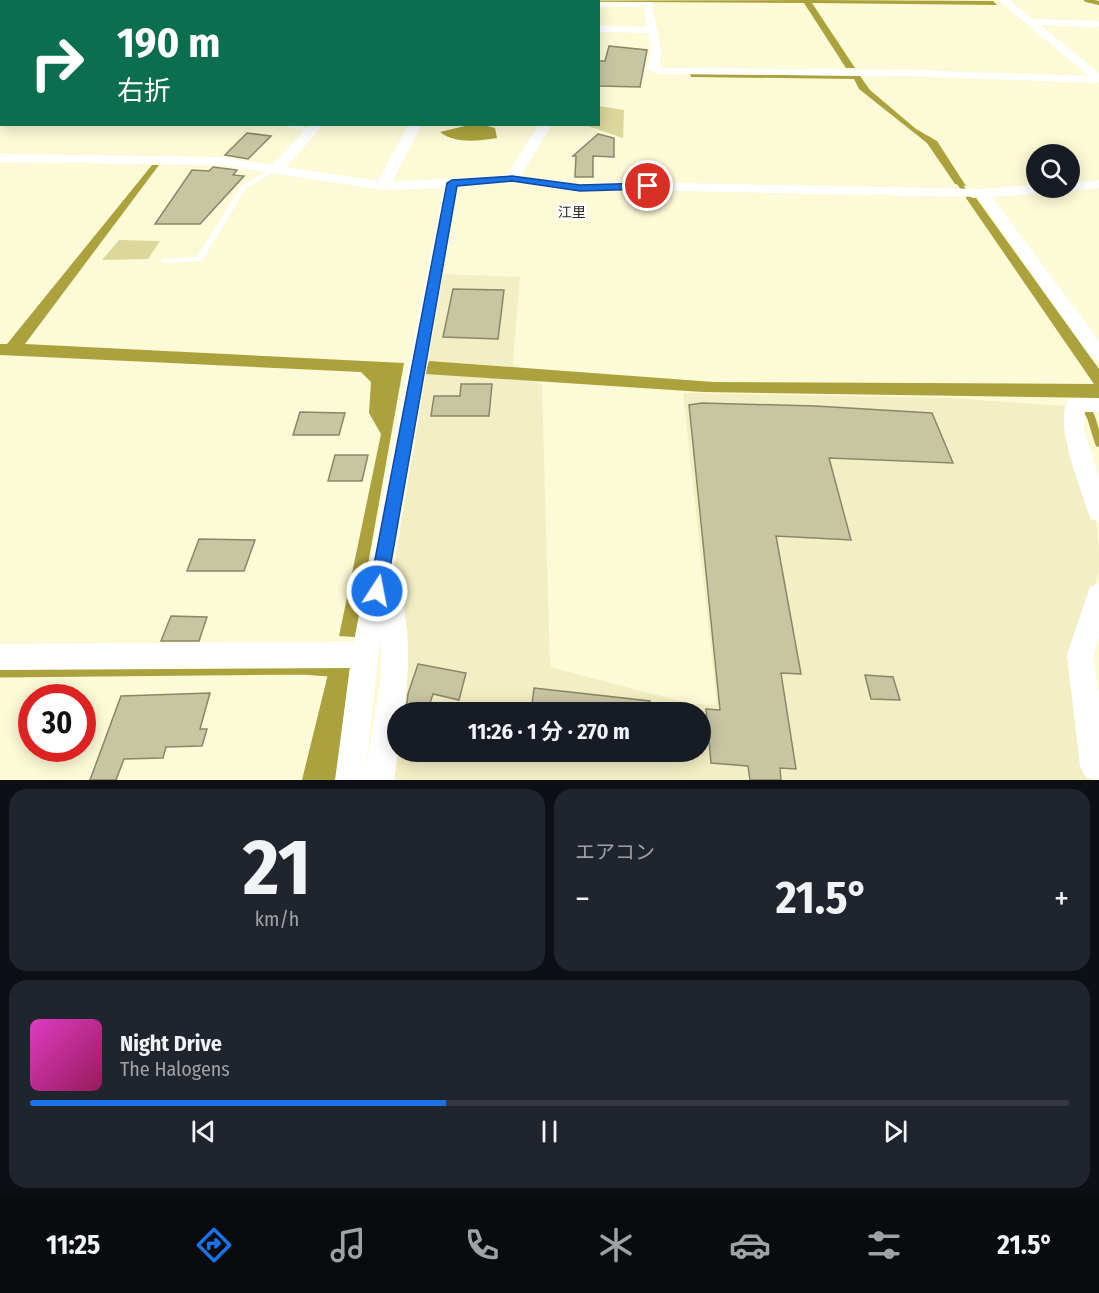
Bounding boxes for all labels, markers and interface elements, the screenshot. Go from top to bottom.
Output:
text: 190 m [117,18,220,68]
icon: right [18,24,96,102]
text: 右折 [117,75,171,107]
map controls [1026,144,1080,198]
button: search [1026,144,1080,198]
pin [622,160,673,211]
icon: arrive [631,169,664,202]
district label: 江里 [558,204,586,221]
position arrow [345,559,409,623]
speed limit sign: 30 [18,684,96,762]
text: 11:26 · 1 分 · 270 m [468,718,630,745]
text: 21 [243,821,311,915]
text: エアコン [575,840,655,864]
text: 21.5° [776,871,868,925]
text: − [575,879,590,919]
text: + [1054,879,1069,919]
text: km/h [255,907,299,931]
text: Night Drive [120,1030,222,1057]
text: The Halogens [120,1057,230,1081]
icon: previous [187,1115,220,1148]
icon: pause [533,1115,566,1148]
icon: next [879,1115,912,1148]
icon: directions [193,1224,235,1266]
icon: music [327,1224,369,1266]
icon: phone [461,1224,503,1266]
icon: climate [595,1224,637,1266]
icon: car [729,1224,771,1266]
icon: filters [863,1224,905,1266]
text: 11:25 [46,1229,100,1261]
text: 21.5° [997,1229,1053,1261]

